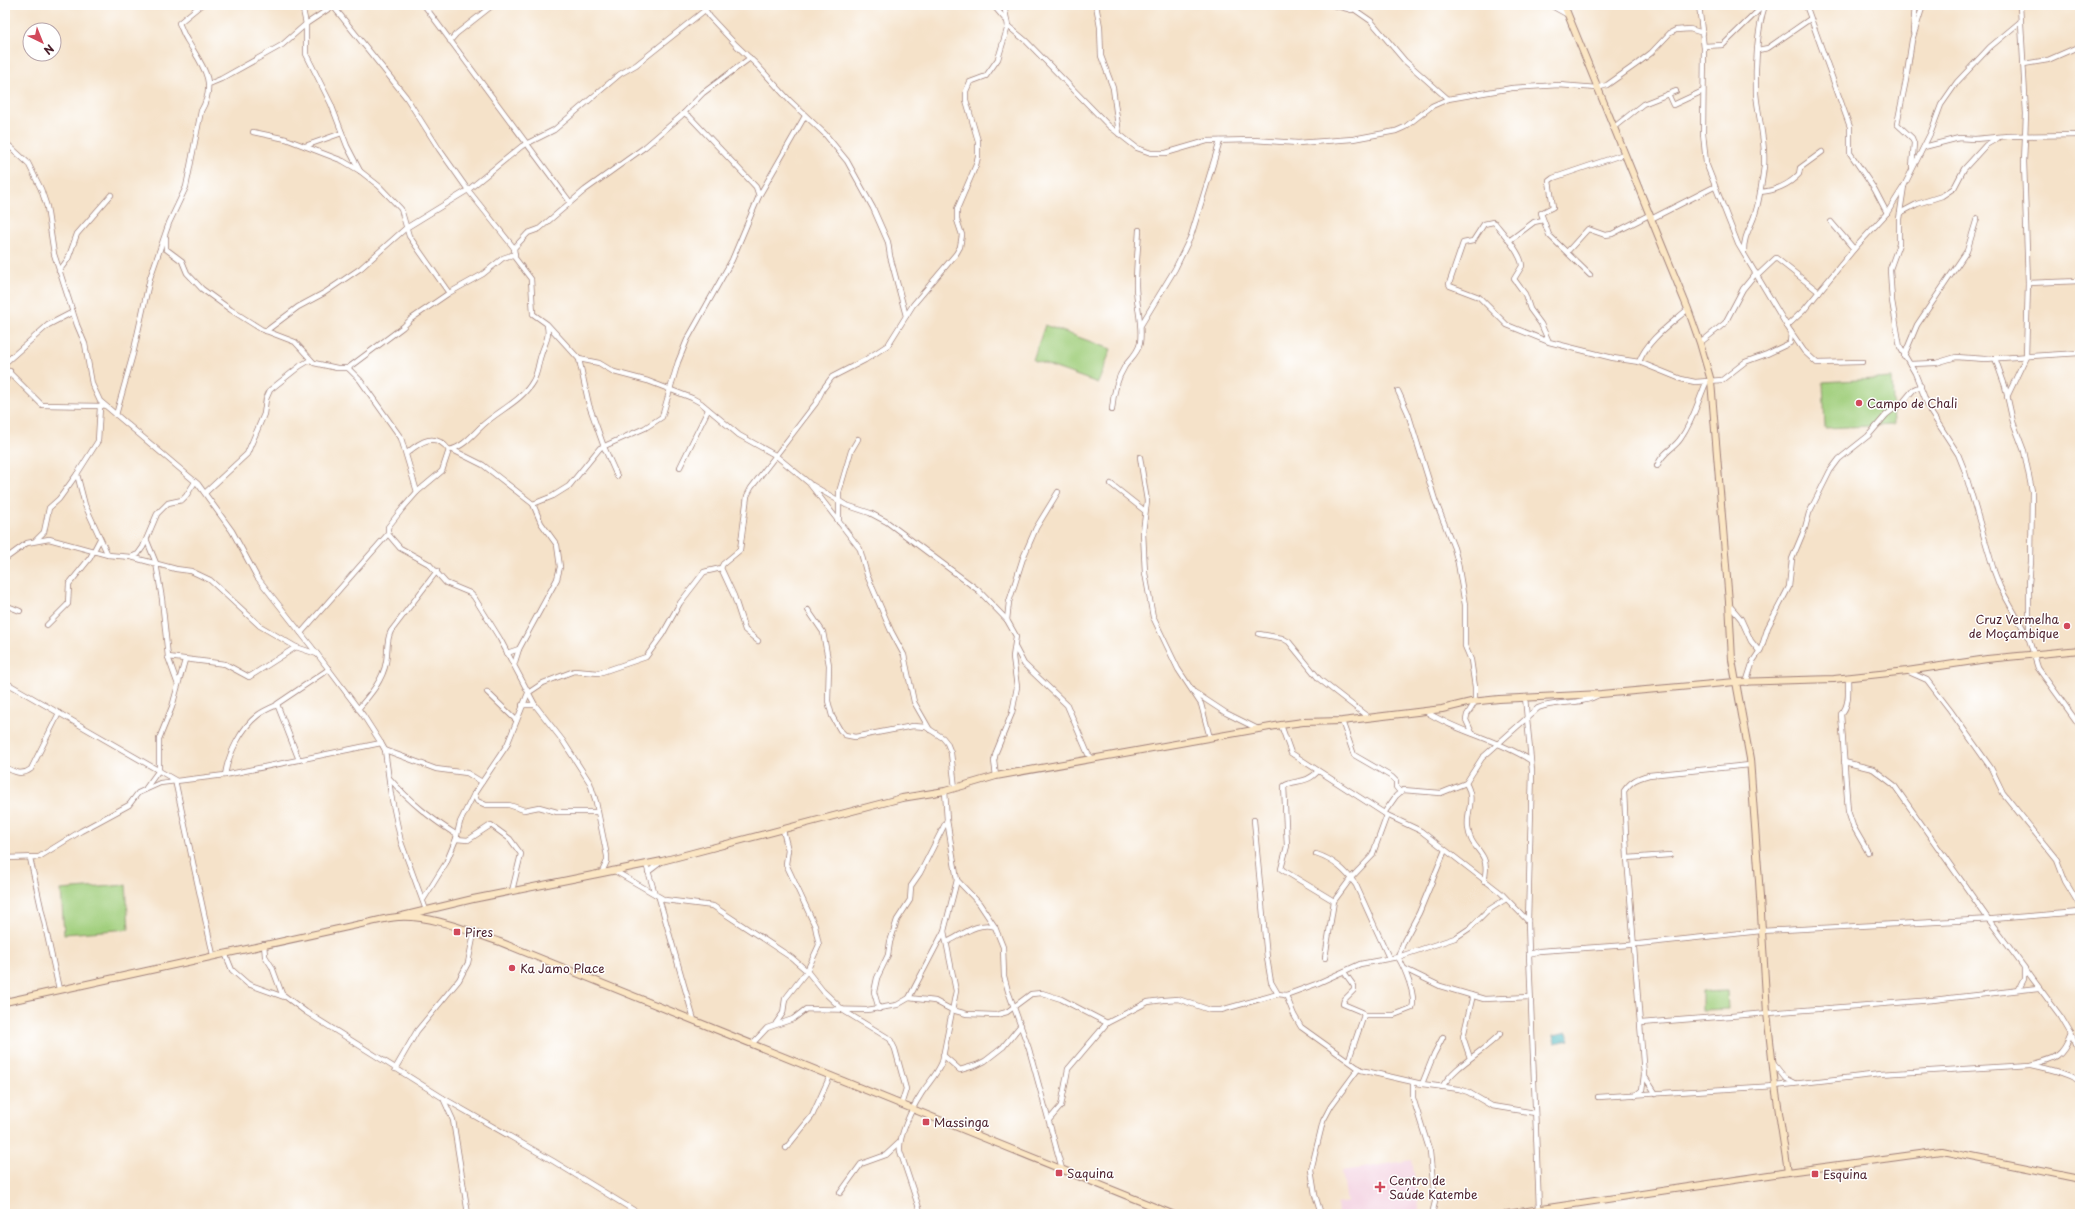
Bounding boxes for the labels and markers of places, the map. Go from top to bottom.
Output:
place label: Campo de Chali [1867,394,1958,412]
marker: Campo de Chali [1854,398,1864,408]
place label: Cruz Vermelha de Moçambique [1969,610,2060,642]
marker: Cruz Vermelha de Moçambique [2062,621,2072,631]
place label: Pires [465,923,493,941]
marker: Pires [452,927,462,937]
place label: Ka Jamo Place [520,959,605,977]
marker: Ka Jamo Place [507,963,517,973]
place label: Massinga [934,1113,990,1131]
marker: Massinga [921,1117,931,1127]
place label: Saquina [1067,1164,1114,1182]
place label: Esquina [1823,1165,1868,1183]
marker: Saquina [1054,1168,1064,1178]
marker: Esquina [1810,1169,1820,1179]
place label: Centro de Saúde Katembe [1389,1171,1478,1203]
marker: Centro de Saúde Katembe [1374,1181,1386,1193]

